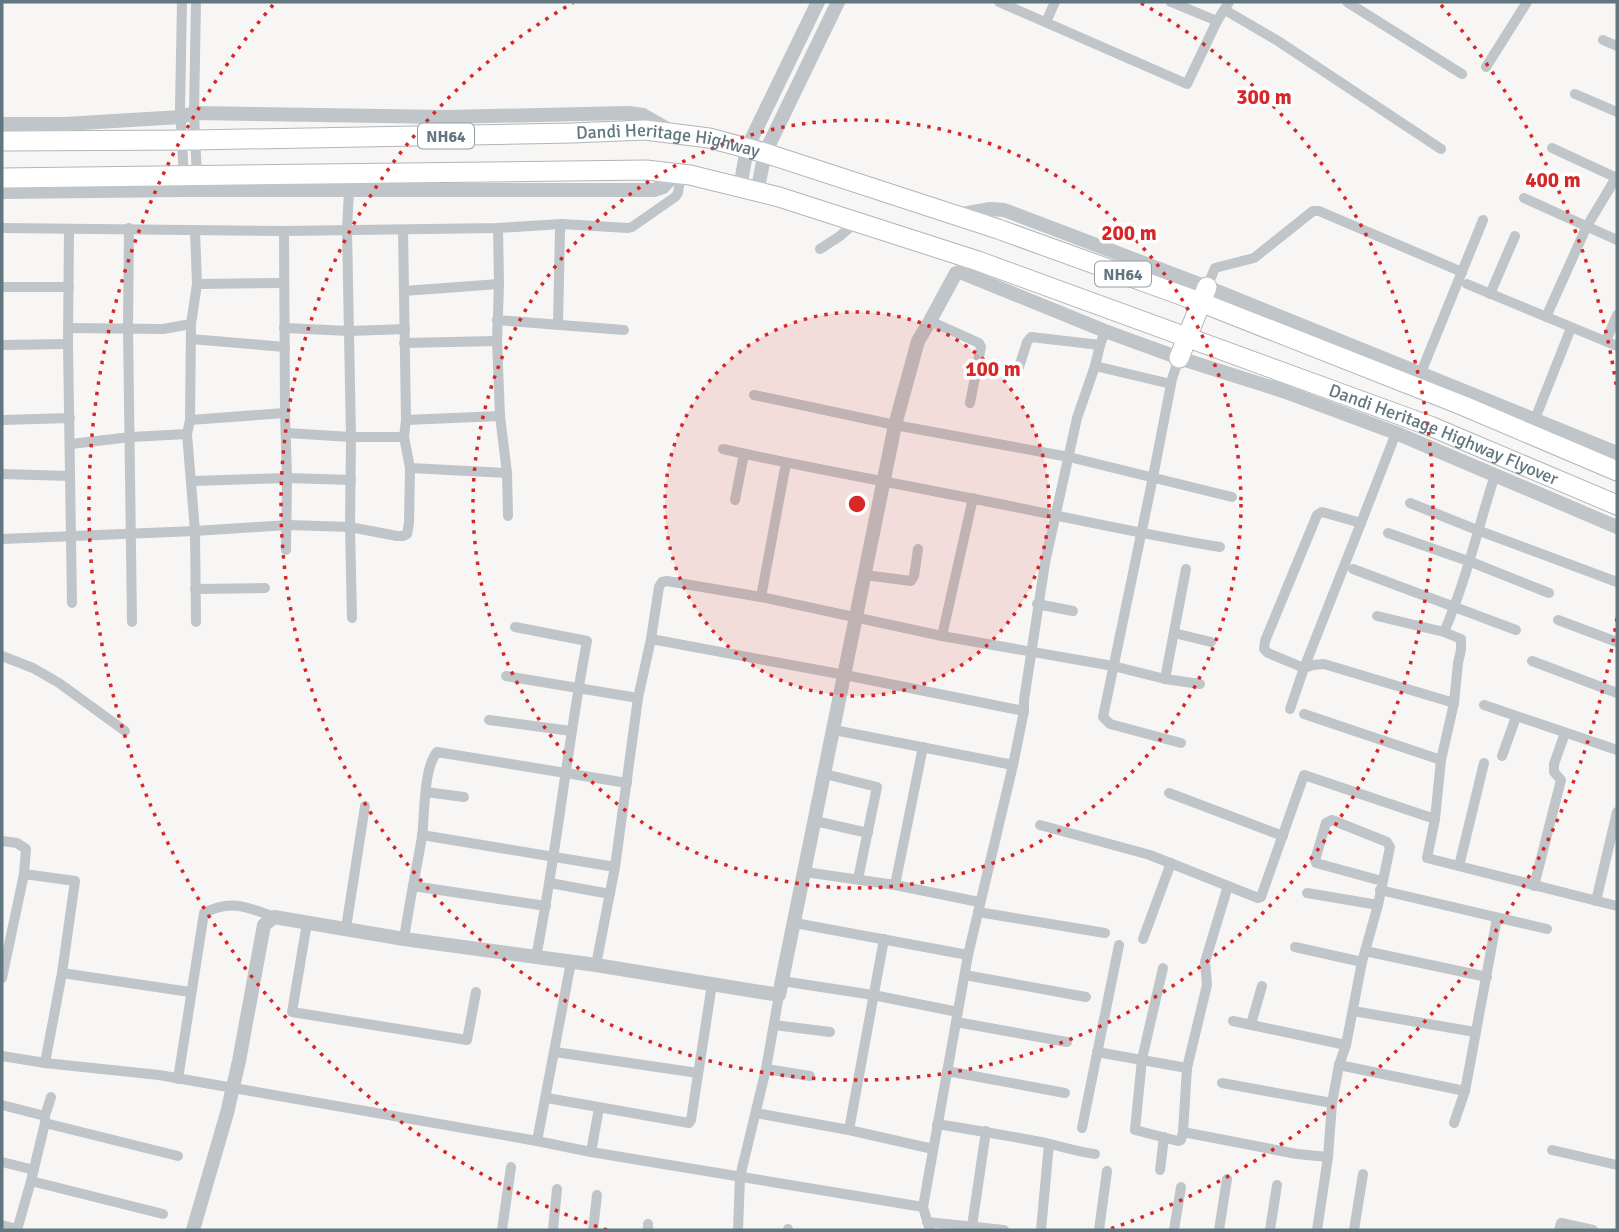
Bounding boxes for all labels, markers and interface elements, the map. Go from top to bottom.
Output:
text: 300 m [1236,84,1292,110]
street label: Dandi Heritage Highway [576,119,763,162]
road number: NH64 [418,124,474,148]
text: 400 m [1525,167,1581,193]
text: 200 m [1101,220,1157,246]
road number: NH64 [1095,262,1151,286]
text: 100 m [965,356,1021,382]
street label: Dandi Heritage Highway Flyover [1326,379,1562,490]
centre of rings [845,492,869,516]

